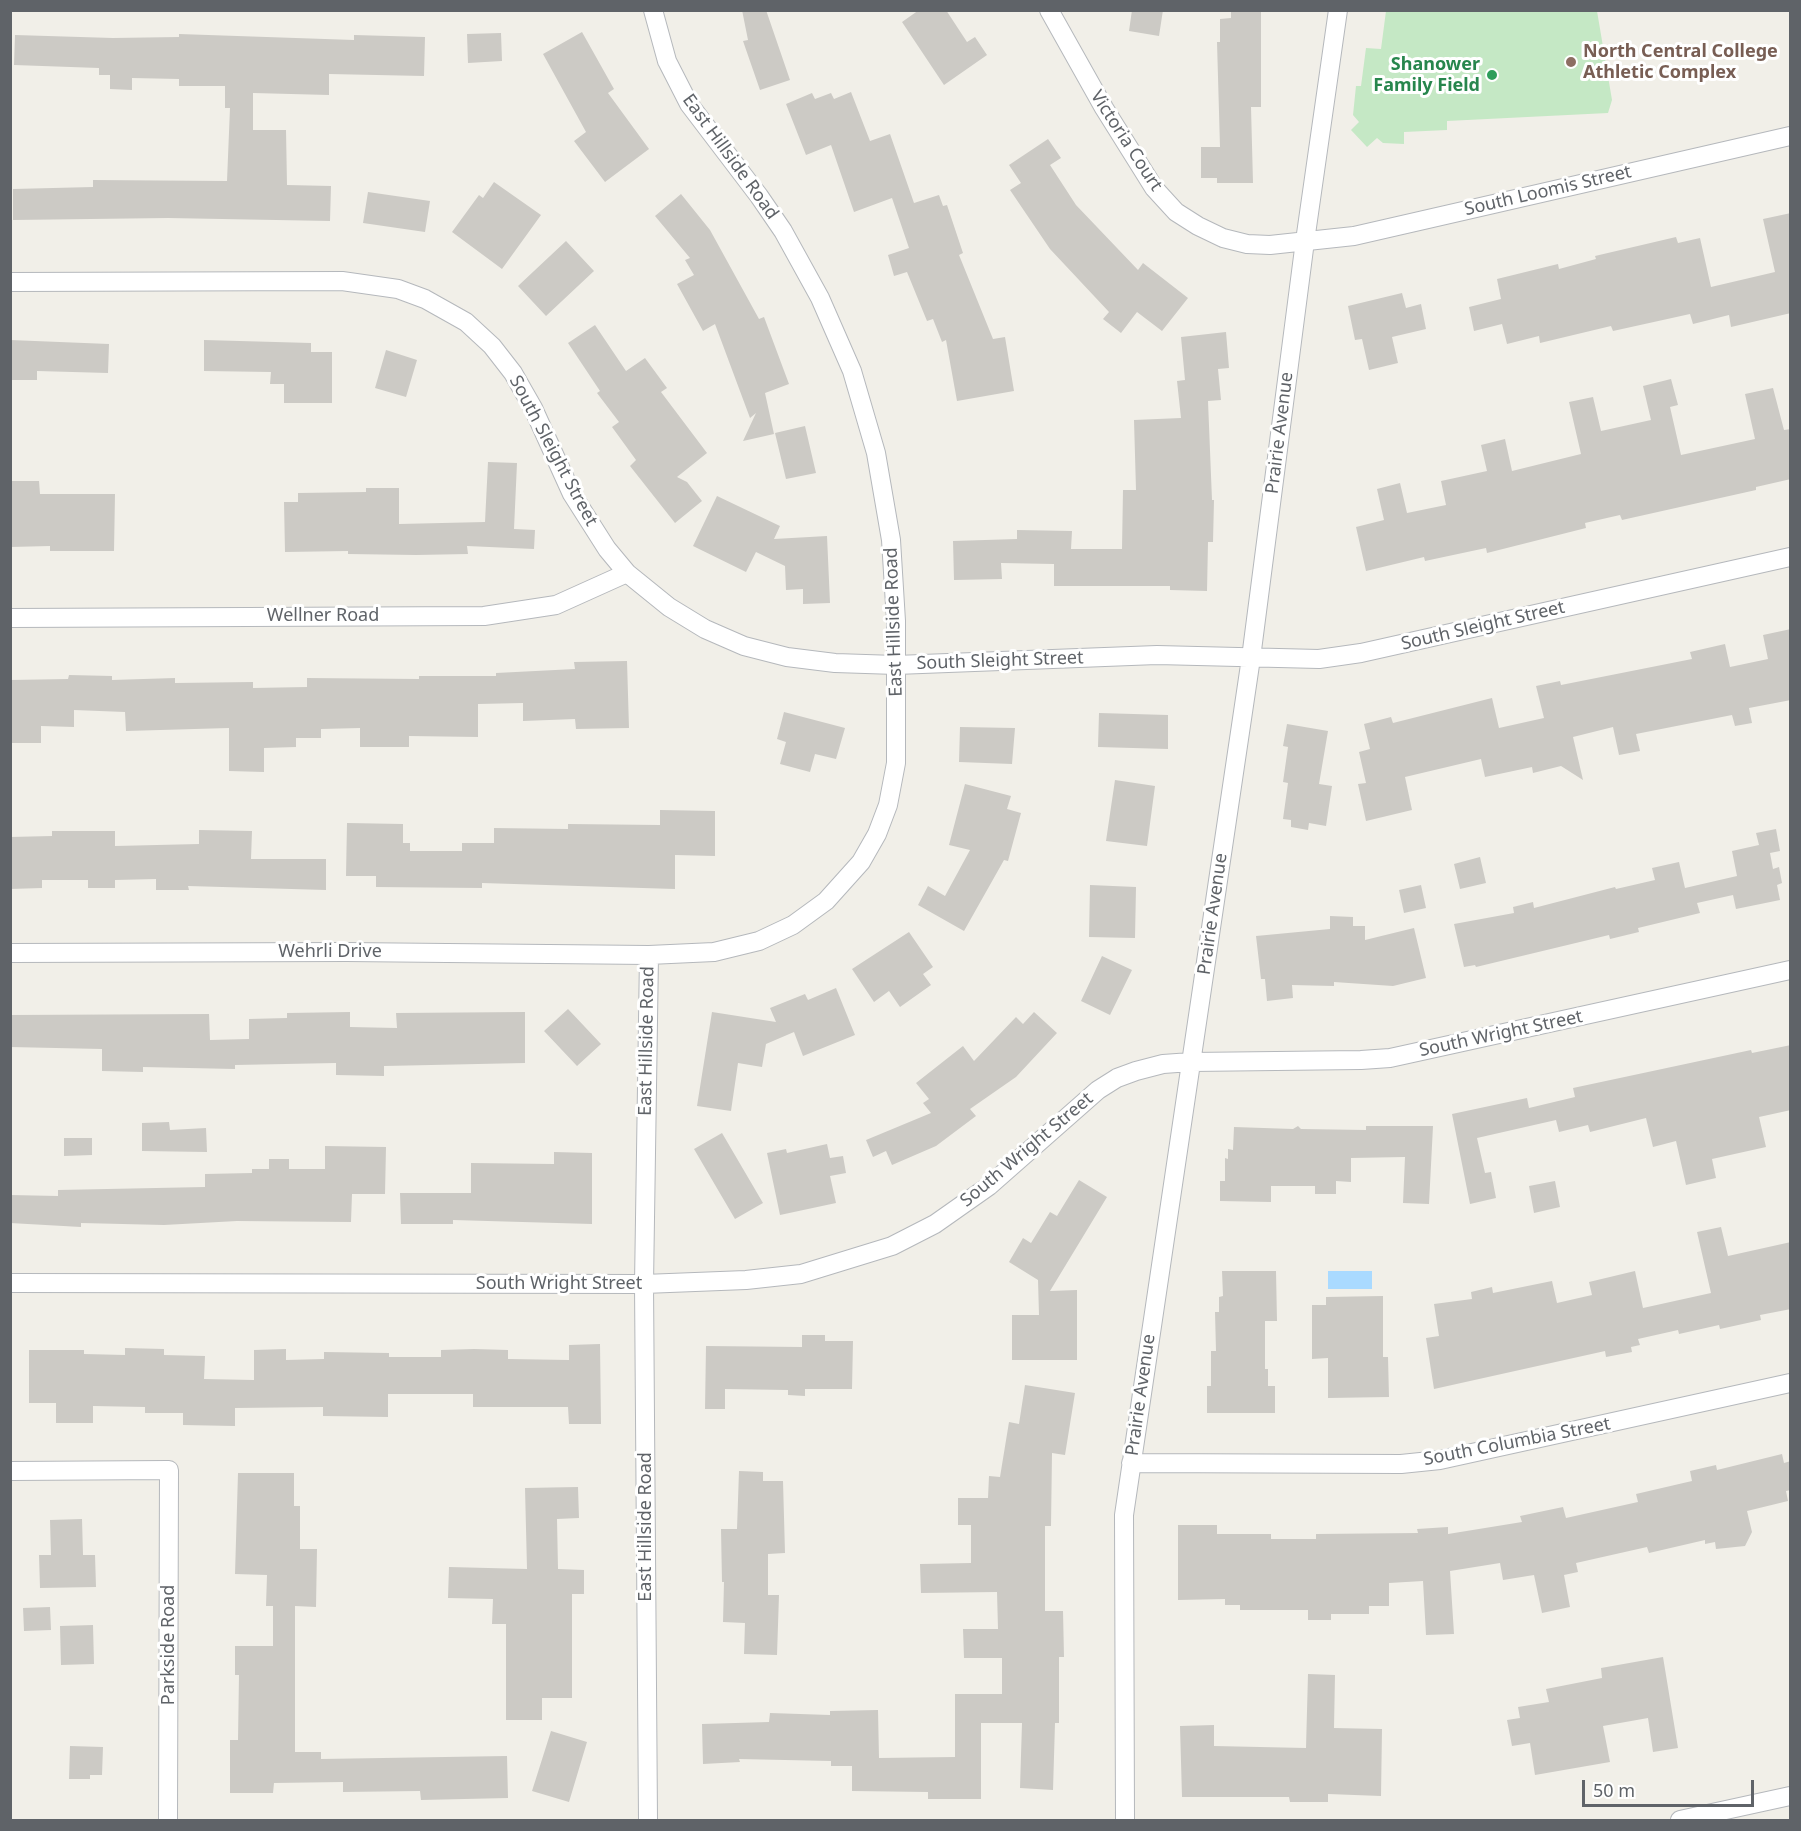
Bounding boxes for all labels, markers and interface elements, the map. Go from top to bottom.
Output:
place label: North Central College Athletic Complex [1583,41,1778,84]
place label: Shanower Family Field [1373,54,1480,97]
marker: North Central College Athletic Complex [1564,55,1578,69]
marker: Shanower Family Field [1485,68,1499,82]
street label: Victoria Court [1085,87,1167,195]
street label: East Hillside Road [677,90,783,224]
street label: South Loomis Street [1463,161,1633,221]
street label: Prairie Avenue [1262,371,1298,495]
street label: South Sleight Street [504,372,602,530]
street label: East Hillside Road [881,547,907,697]
street label: South Sleight Street [1399,597,1567,655]
street label: Wellner Road [267,605,379,627]
street label: South Sleight Street [916,647,1084,675]
street label: Prairie Avenue [1194,852,1232,976]
street label: Wehrli Drive [278,941,382,963]
street label: East Hillside Road [635,966,659,1116]
street label: South Wright Street [1417,1006,1585,1062]
street label: South Wright Street [956,1088,1098,1212]
street label: South Wright Street [476,1273,642,1295]
street label: Prairie Avenue [1122,1333,1160,1457]
street label: South Columbia Street [1422,1413,1612,1471]
street label: East Hillside Road [635,1452,657,1602]
street label: Parkside Road [158,1585,180,1705]
scale bar [1585,1768,1758,1806]
text: 50 m [1593,1778,1635,1802]

